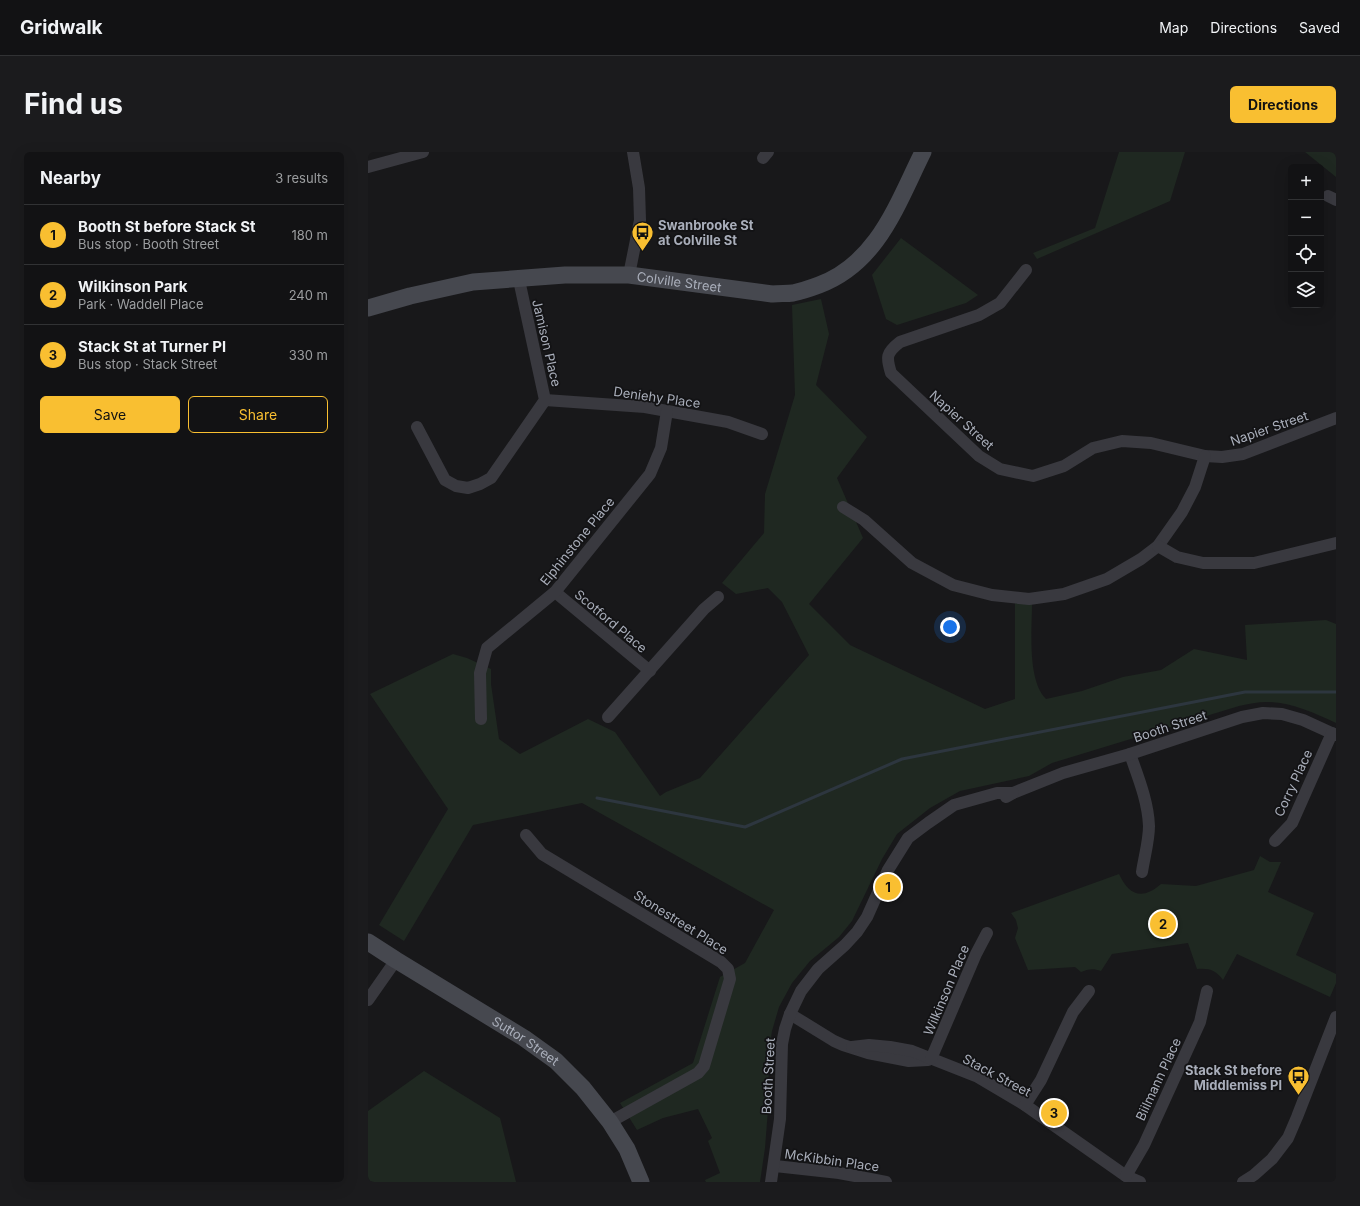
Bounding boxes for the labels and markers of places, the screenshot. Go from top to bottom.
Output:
place label: Swanbrooke St at Colville St [658,217,754,248]
bus stop icon: Swanbrooke St at Colville St [629,219,655,252]
pin: 1 [875,872,901,902]
pin: 2 [1150,909,1176,939]
place label: Stack St before Middlemiss Pl [1185,1062,1282,1093]
bus stop icon: Stack St before Middlemiss Pl [1285,1064,1311,1097]
pin: 3 [1041,1098,1067,1128]

